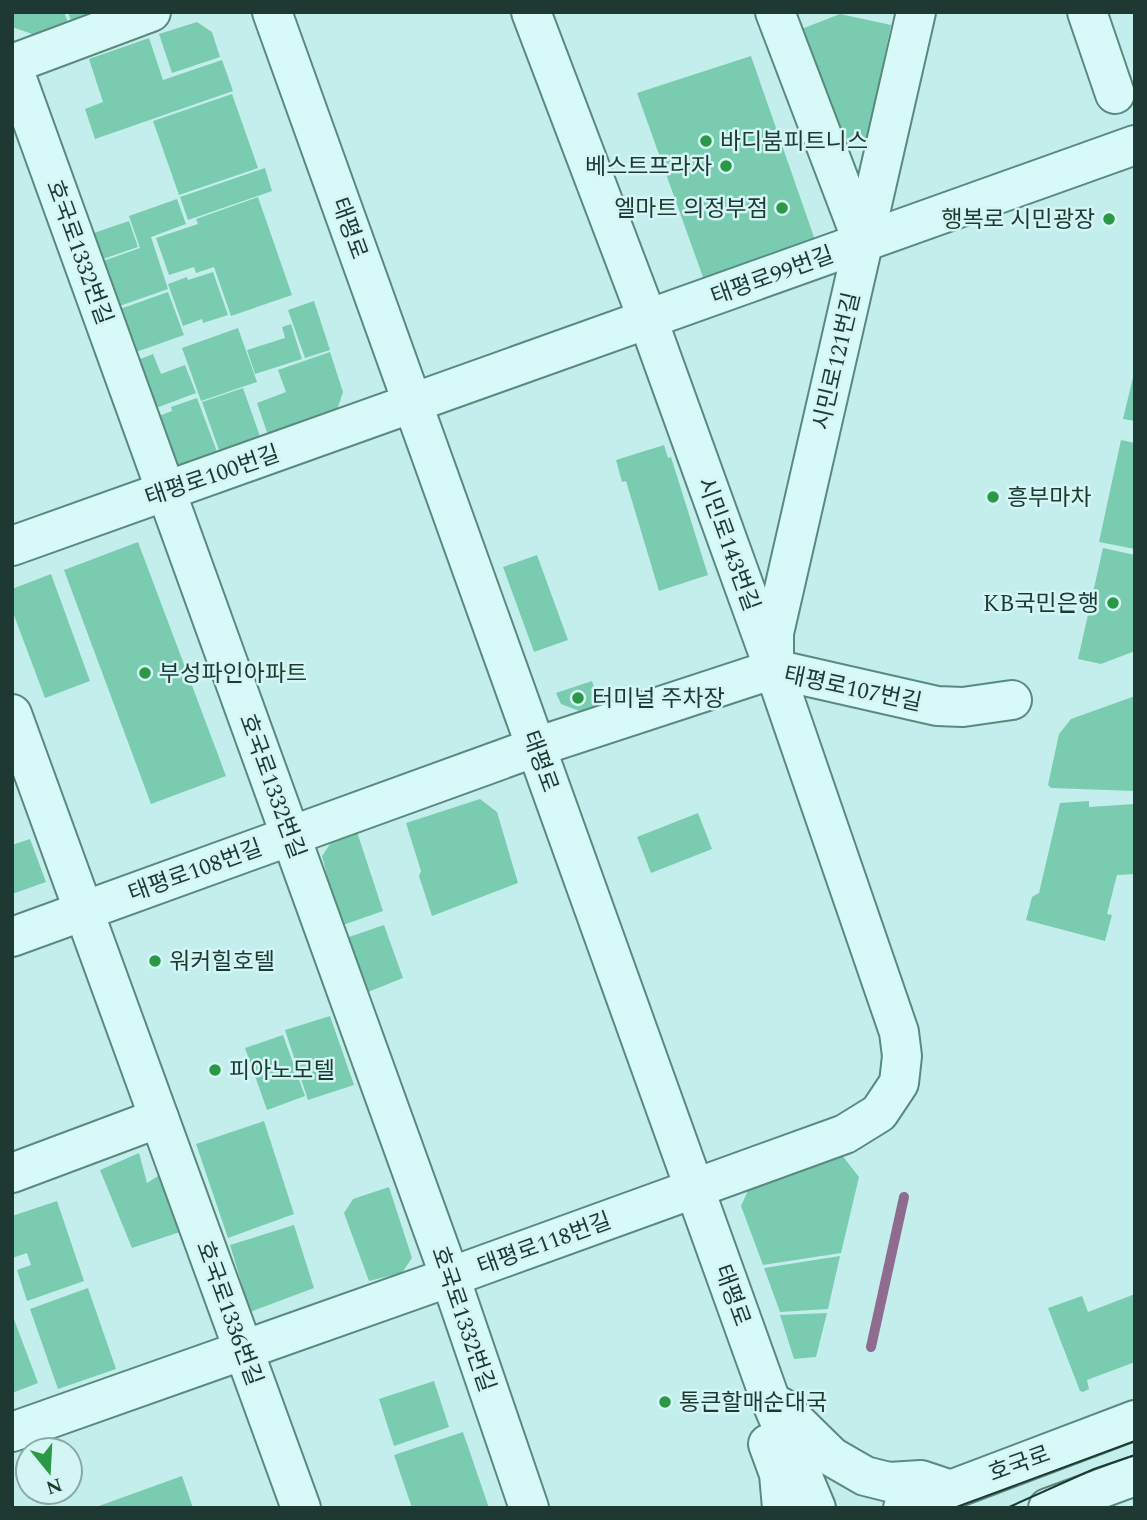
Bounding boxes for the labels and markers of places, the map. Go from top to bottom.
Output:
place label: 바디붐피트니스 [720,125,868,160]
marker: 바디붐피트니스 [698,133,714,149]
place label: 베스트프라자 [585,150,712,185]
marker: 베스트프라자 [718,158,734,174]
place label: 엘마트 의정부점 [614,192,768,227]
marker: 엘마트 의정부점 [774,200,790,216]
place label: 행복로 시민광장 [941,203,1095,238]
marker: 행복로 시민광장 [1101,211,1117,227]
place label: 흥부마차 [1007,481,1092,516]
marker: 흥부마차 [985,489,1001,505]
place label: KB국민은행 [983,587,1099,622]
marker: KB국민은행 [1105,595,1121,611]
place label: 부성파인아파트 [159,657,307,692]
marker: 부성파인아파트 [137,665,153,681]
place label: 터미널 주차장 [592,682,725,717]
marker: 터미널 주차장 [570,690,586,706]
place label: 워커힐호텔 [169,945,275,980]
marker: 워커힐호텔 [147,953,163,969]
place label: 피아노모텔 [229,1054,335,1089]
marker: 피아노모텔 [207,1062,223,1078]
place label: 통큰할매순대국 [679,1386,827,1421]
marker: 통큰할매순대국 [657,1394,673,1410]

